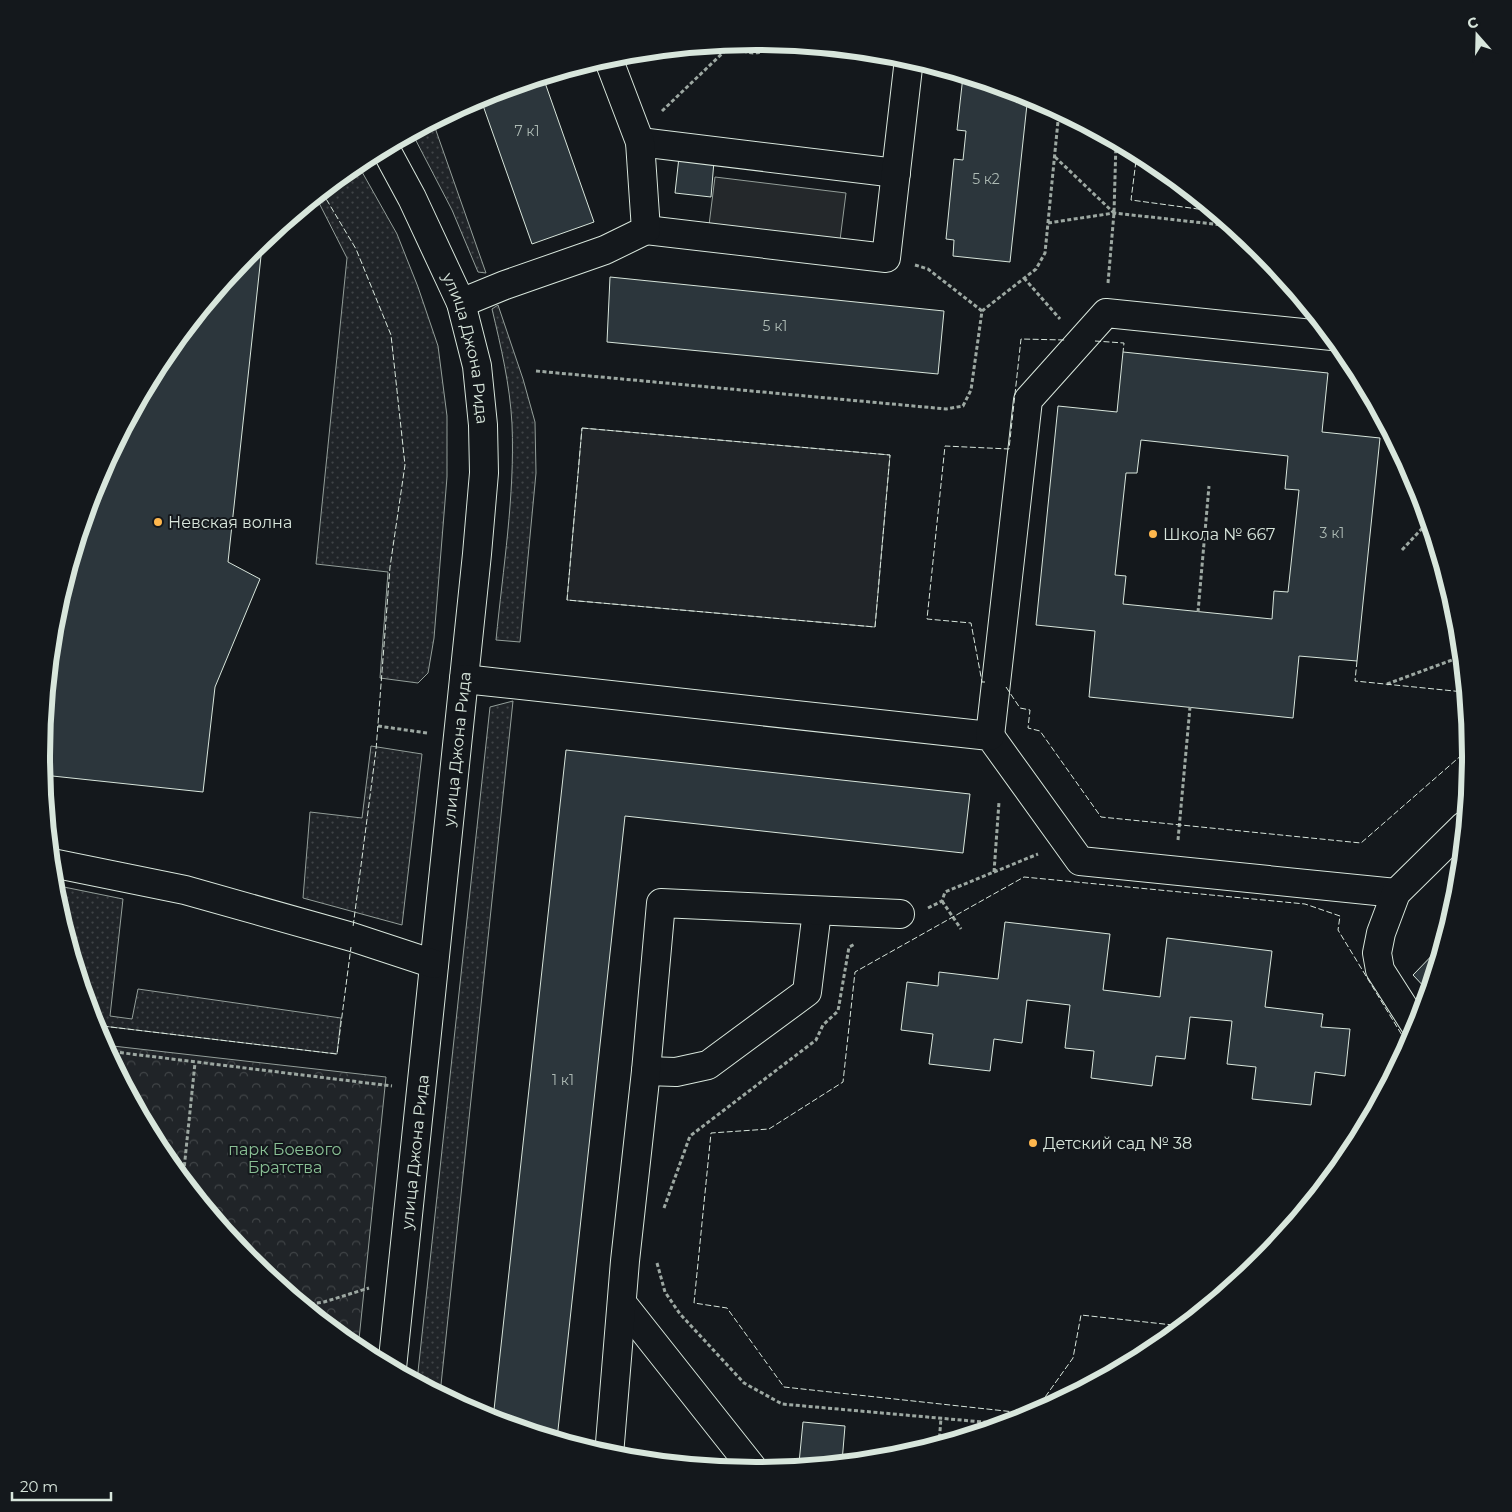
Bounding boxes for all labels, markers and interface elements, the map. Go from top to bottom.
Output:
north arrow [1452,10,1502,60]
text: С [1465,13,1480,33]
house number: 7 к1 [514,122,540,140]
house number: 5 к2 [972,170,1000,188]
street label: улица Джона Рида [438,269,492,425]
house number: 5 к1 [763,317,787,335]
place label: Невская волна [168,513,292,532]
marker: Невская волна [152,516,164,528]
house number: 3 к1 [1320,524,1344,542]
place label: Школа № 667 [1163,525,1275,544]
marker: Школа № 667 [1147,528,1159,540]
street label: улица Джона Рида [439,671,475,828]
house number: 1 к1 [552,1071,574,1089]
street label: улица Джона Рида [397,1074,433,1231]
place label: Детский сад № 38 [1043,1134,1192,1153]
marker: Детский сад № 38 [1027,1137,1039,1149]
park label: парк Боевого Братства [228,1140,342,1177]
scale bar [12,1470,111,1502]
text: 20 m [20,1477,58,1496]

